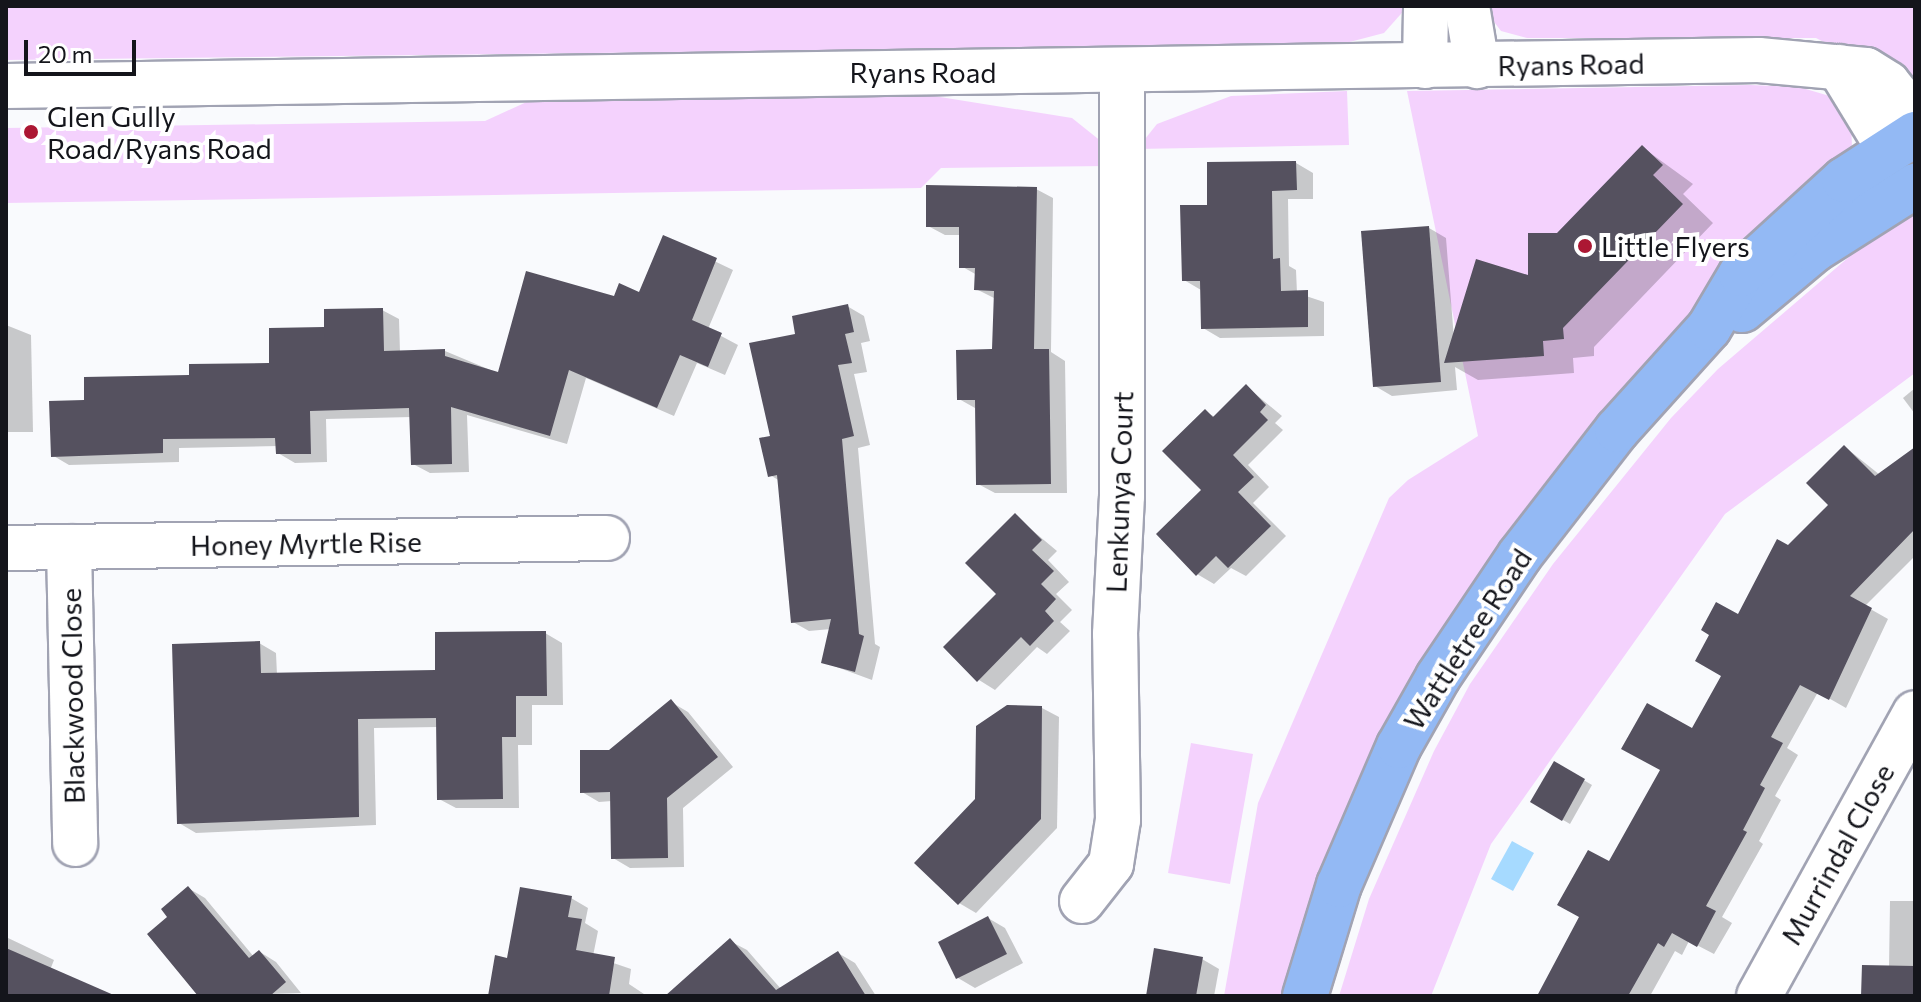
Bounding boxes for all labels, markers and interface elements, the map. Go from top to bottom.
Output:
scale bar [28,24,140,74]
text: 20 m [38,39,92,68]
street label: Ryans Road [1497,46,1645,82]
street label: Ryans Road [850,55,996,89]
place label: Glen Gully Road/Ryans Road [47,99,272,165]
marker: Glen Gully Road/Ryans Road [22,123,40,141]
place label: Little Flyers [1601,229,1750,263]
marker: Little Flyers [1576,237,1594,255]
street label: Lenkunya Court [1099,391,1139,593]
street label: Honey Myrtle Rise [190,524,422,562]
street label: Wattletree Road [1396,542,1538,736]
street label: Blackwood Close [53,588,91,804]
street label: Murrindal Close [1773,758,1901,950]

